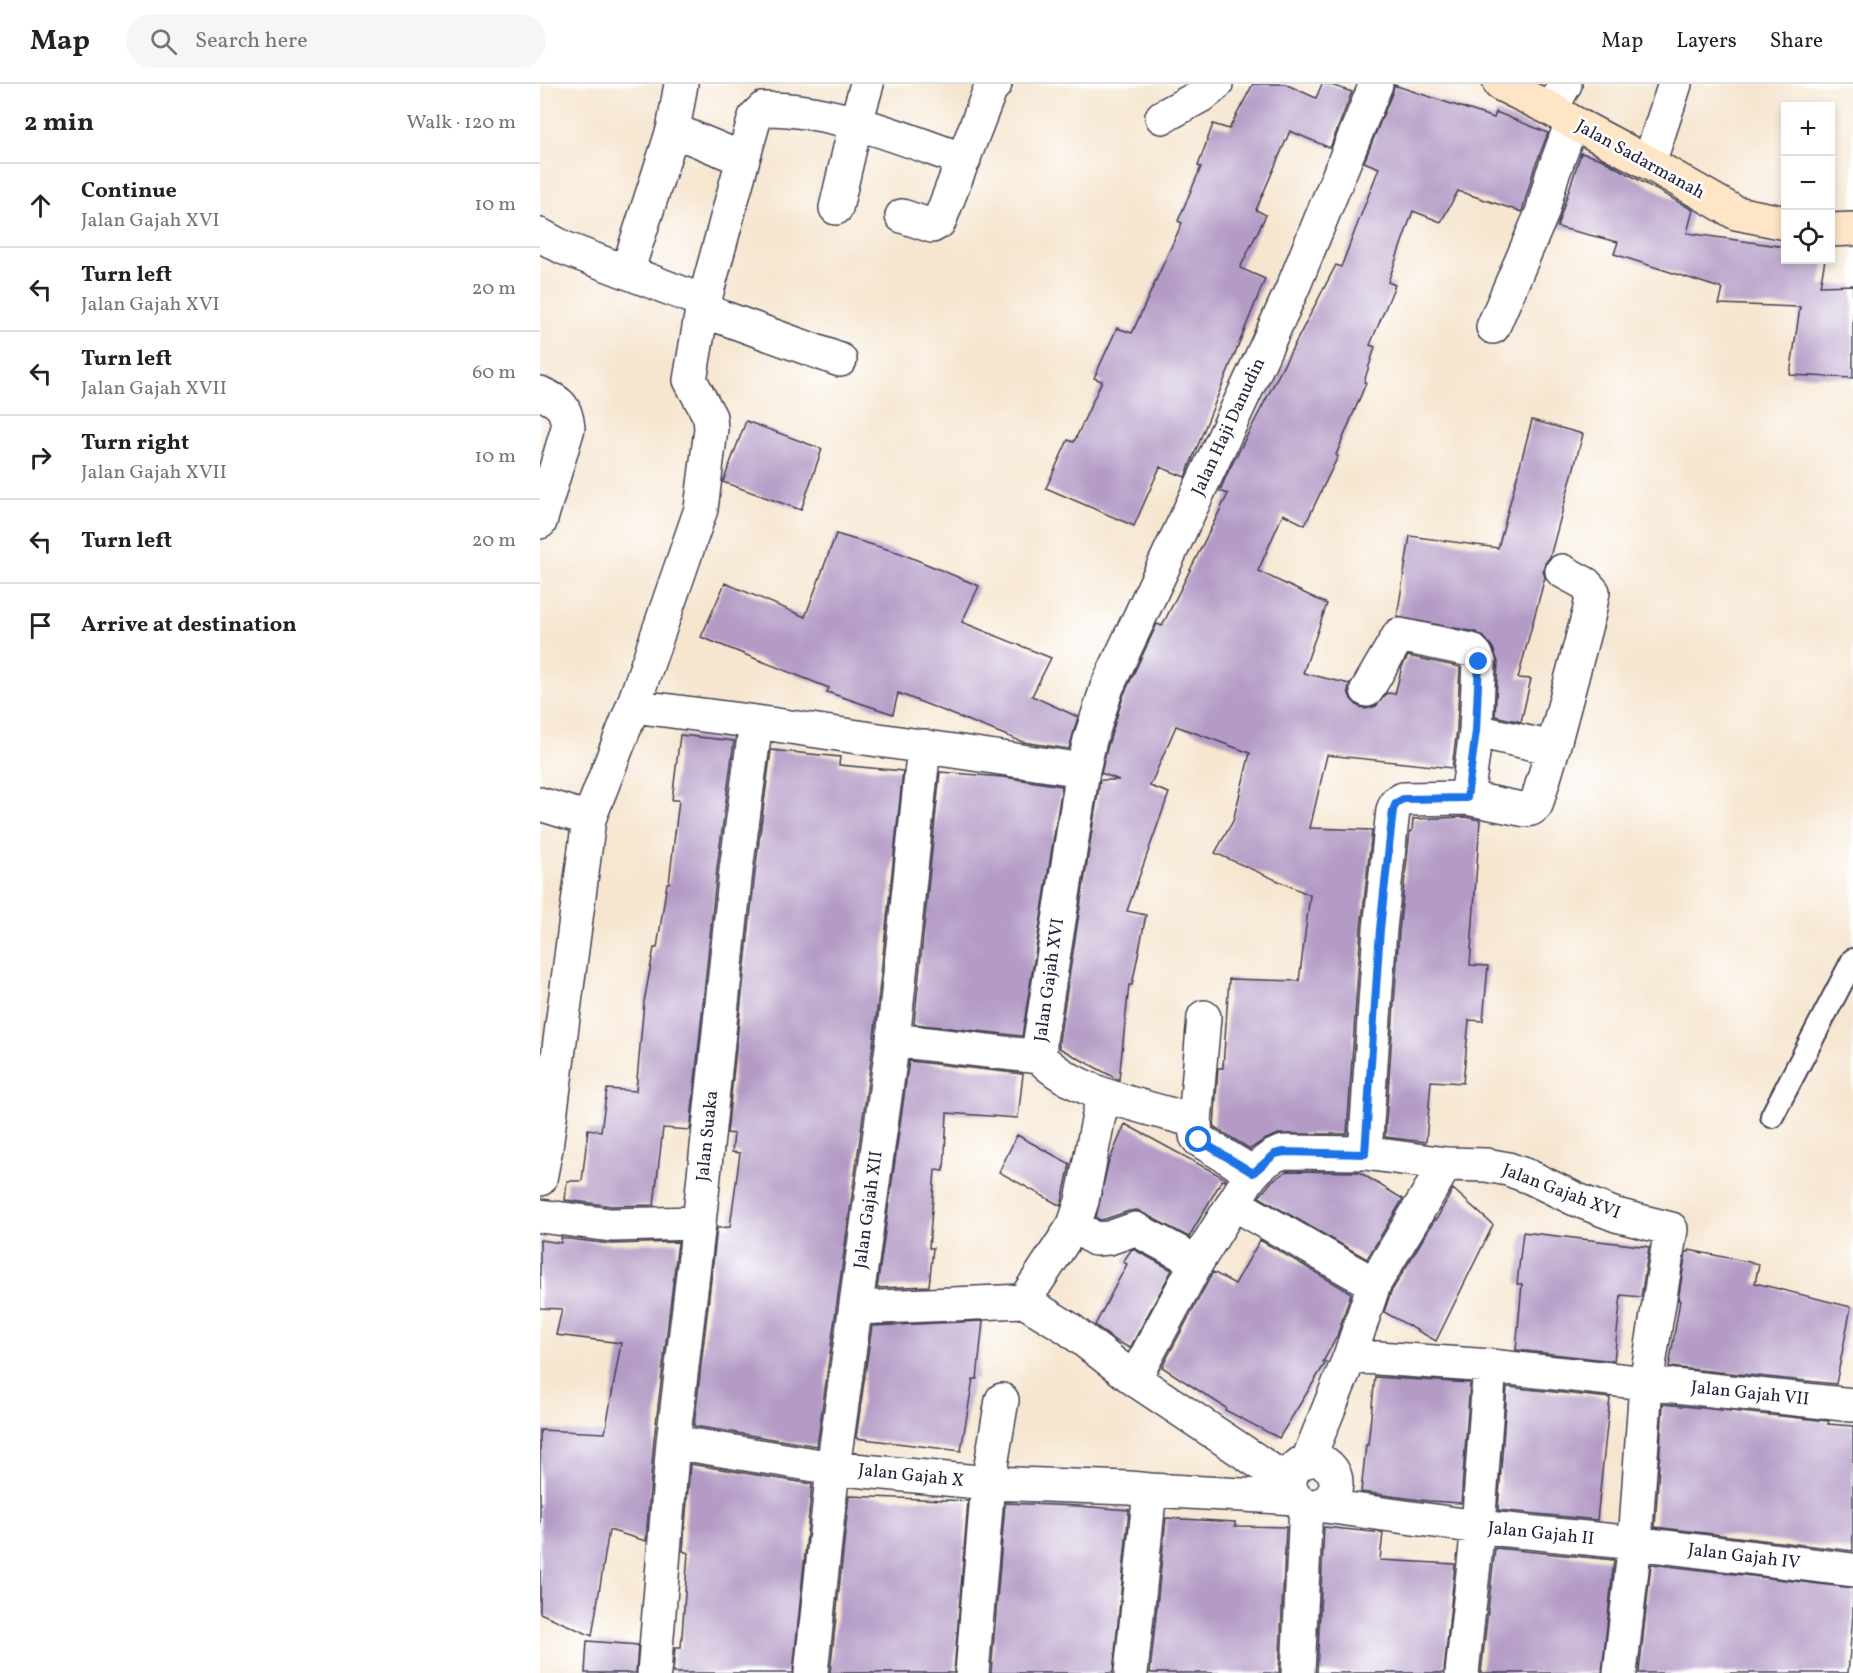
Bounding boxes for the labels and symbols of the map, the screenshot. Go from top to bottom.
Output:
street label: Jalan Sadarmanah [1571,114,1709,206]
street label: Jalan Haji Danudin [1186,354,1272,500]
route end [1465,648,1491,674]
street label: Jalan Gajah XVI [1029,916,1071,1044]
street label: Jalan Suaka [691,1089,725,1183]
route start [1185,1126,1211,1152]
street label: Jalan Gajah XII [848,1149,890,1271]
street label: Jalan Gajah XVI [1498,1158,1624,1226]
street label: Jalan Gajah VII [1690,1375,1810,1413]
street label: Jalan Gajah X [857,1458,965,1494]
street label: Jalan Gajah II [1487,1516,1595,1552]
street label: Jalan Gajah IV [1686,1538,1802,1576]

